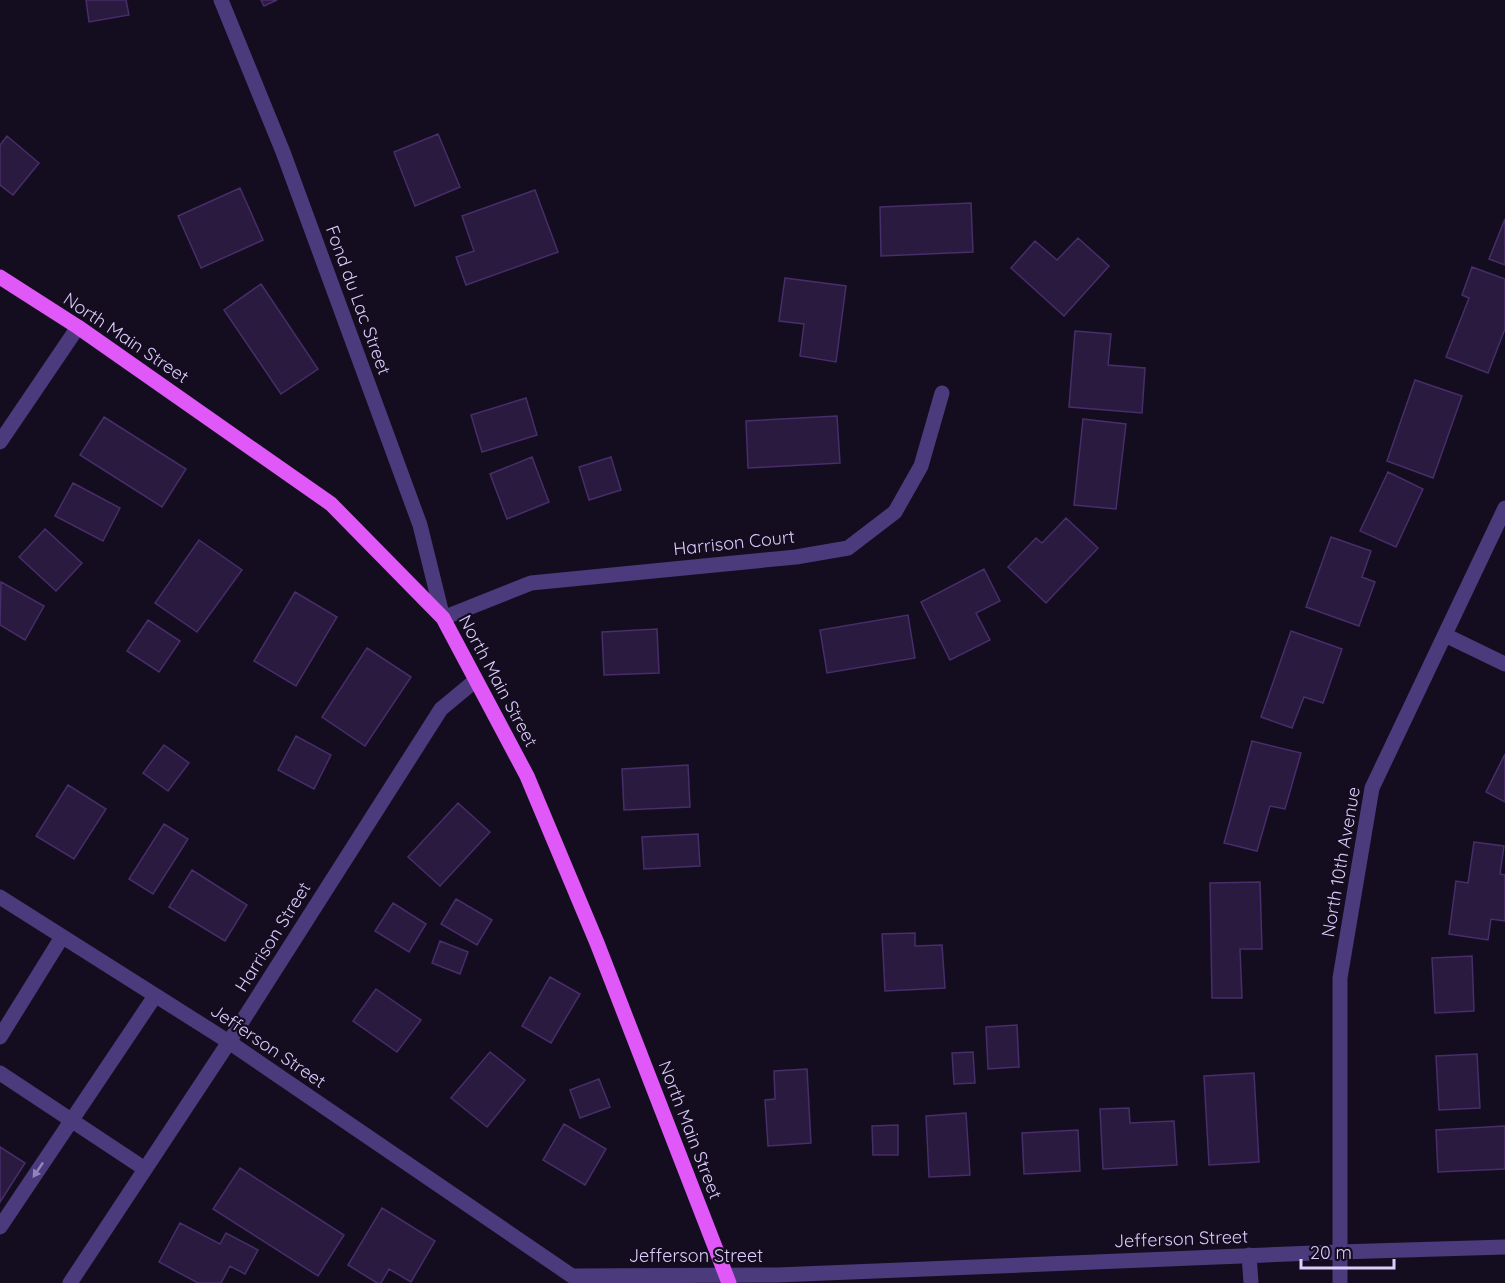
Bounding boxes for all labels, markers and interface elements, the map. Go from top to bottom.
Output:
street label: Fond du Lac Street [321,222,396,378]
street label: North Main Street [59,287,193,388]
street label: Harrison Court [672,525,796,560]
street label: North Main Street [454,611,543,751]
street label: North 10th Avenue [1316,785,1365,939]
street label: Harrison Street [230,877,316,996]
street label: Jefferson Street [206,998,330,1093]
street label: North Main Street [654,1057,727,1202]
one-way arrow [33,1161,44,1178]
street label: Jefferson Street [1113,1225,1249,1252]
scale bar [1301,1232,1394,1270]
text: 20 m [1310,1241,1352,1264]
street label: Jefferson Street [629,1244,763,1267]

